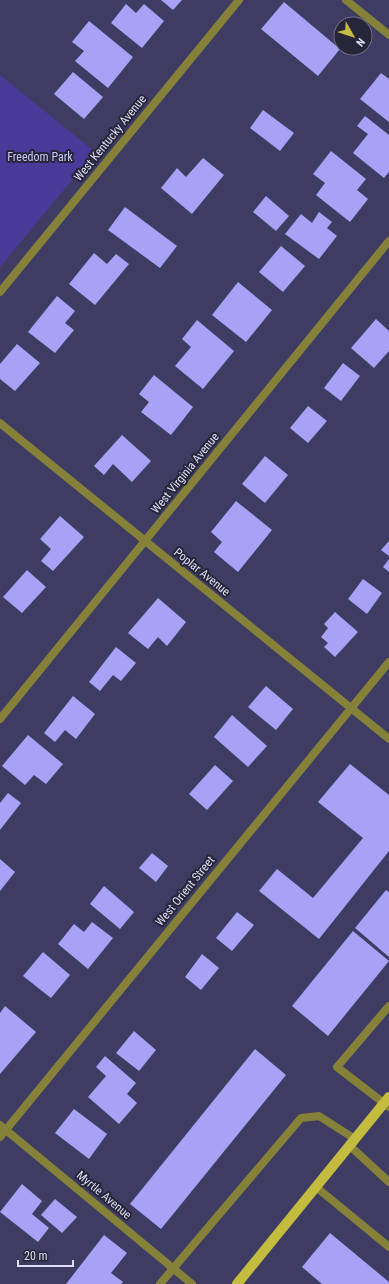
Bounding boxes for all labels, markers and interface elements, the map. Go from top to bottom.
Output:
north arrow [333,16,373,56]
text: N [353,35,368,49]
street label: West Kentucky Avenue [71,92,149,184]
park label: Freedom Park [7,150,73,164]
street label: West Virginia Avenue [148,430,222,516]
street label: Poplar Avenue [171,545,233,599]
street label: West Orient Street [153,853,218,929]
street label: Myrtle Avenue [74,1168,135,1222]
scale bar [18,1242,73,1268]
text: 20 m [24,1249,48,1263]

